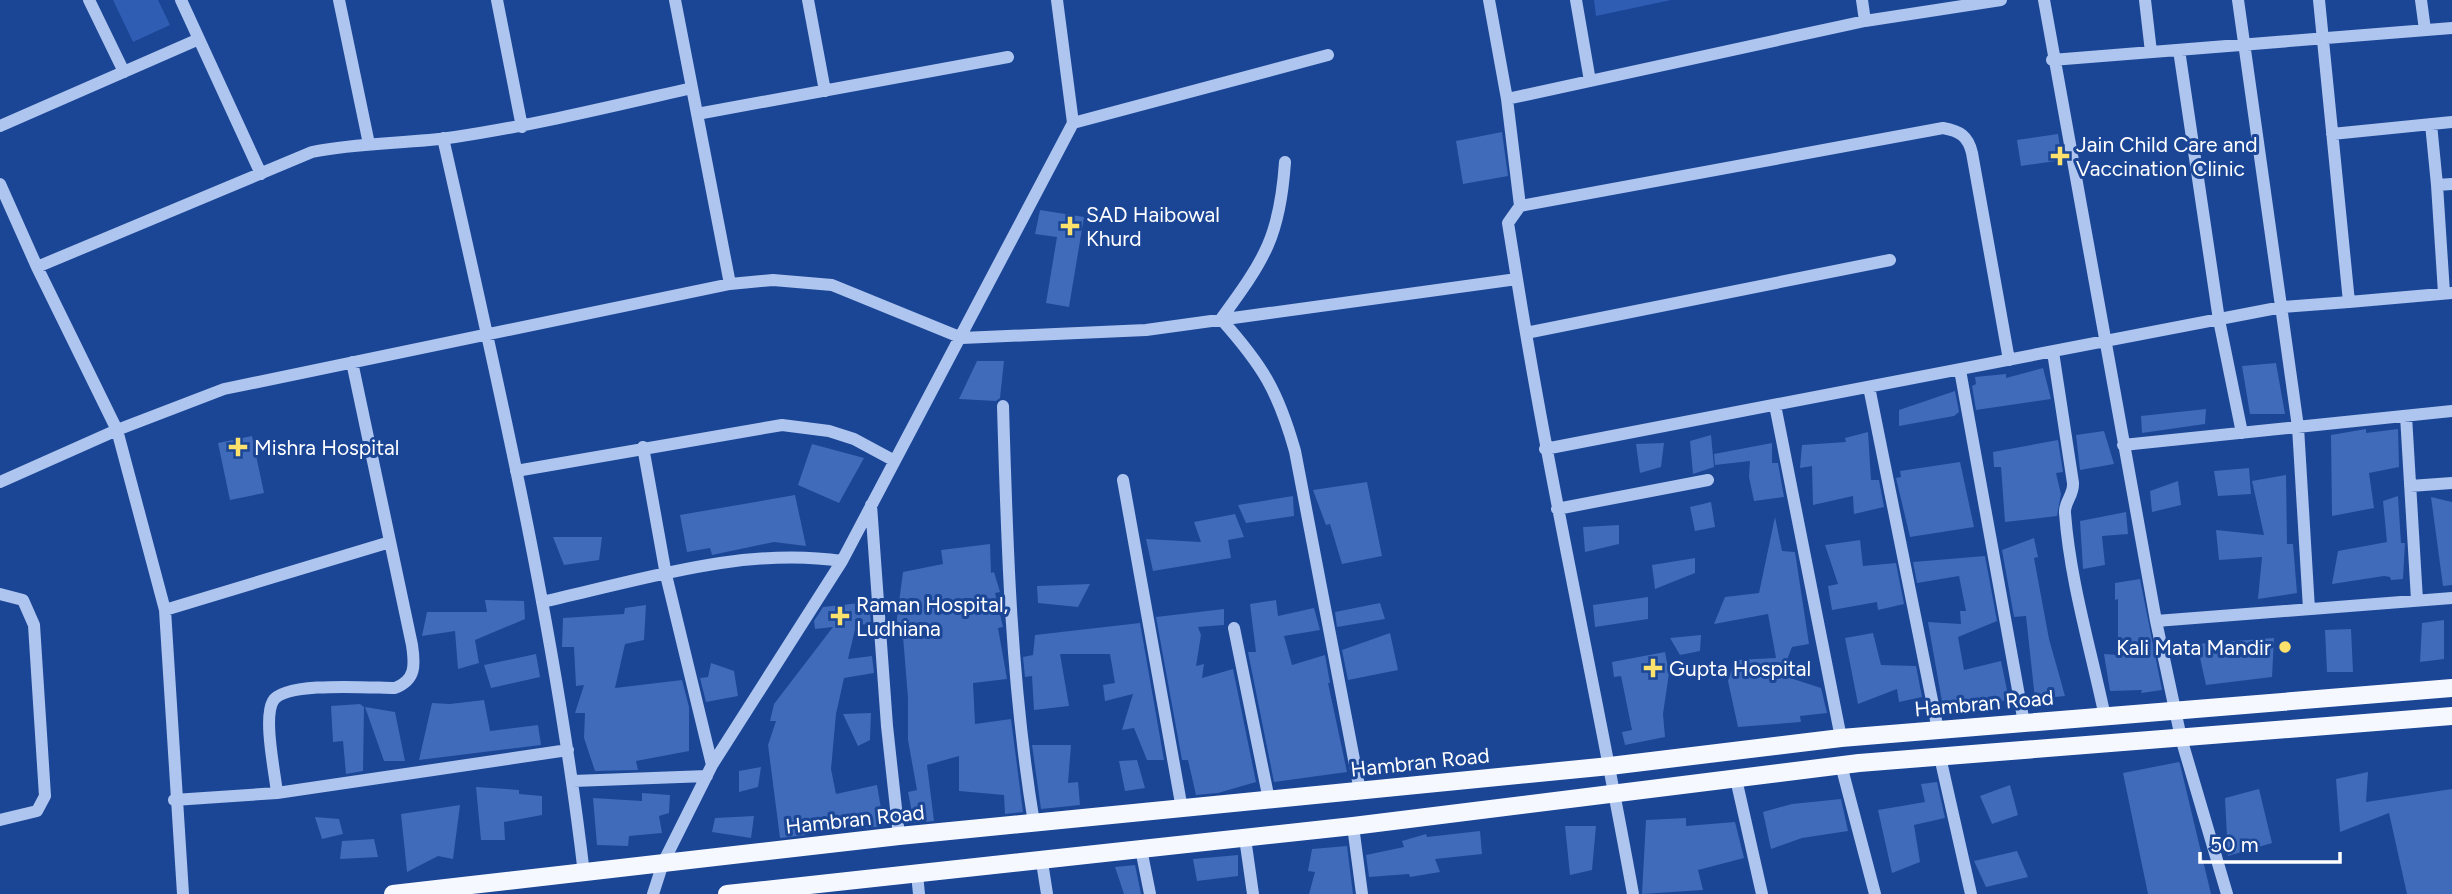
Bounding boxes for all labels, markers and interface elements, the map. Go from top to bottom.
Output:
place label: Jain Child Care and Vaccination Clinic [2076,132,2257,181]
marker: Jain Child Care and Vaccination Clinic [2050,146,2070,166]
place label: SAD Haibowal Khurd [1086,202,1220,251]
marker: SAD Haibowal Khurd [1060,216,1080,236]
place label: Mishra Hospital [254,435,399,460]
marker: Mishra Hospital [228,437,248,457]
place label: Raman Hospital, Ludhiana [856,592,1008,641]
marker: Raman Hospital, Ludhiana [830,606,850,626]
place label: Kali Mata Mandir [2116,635,2271,660]
marker: Kali Mata Mandir [2277,639,2293,655]
place label: Gupta Hospital [1669,656,1811,681]
marker: Gupta Hospital [1643,658,1663,678]
street label: Hambran Road [1913,684,2055,722]
street label: Hambran Road [1349,742,1491,782]
street label: Hambran Road [784,799,926,839]
scale bar [2200,820,2340,864]
text: 50 m [2210,832,2259,857]

